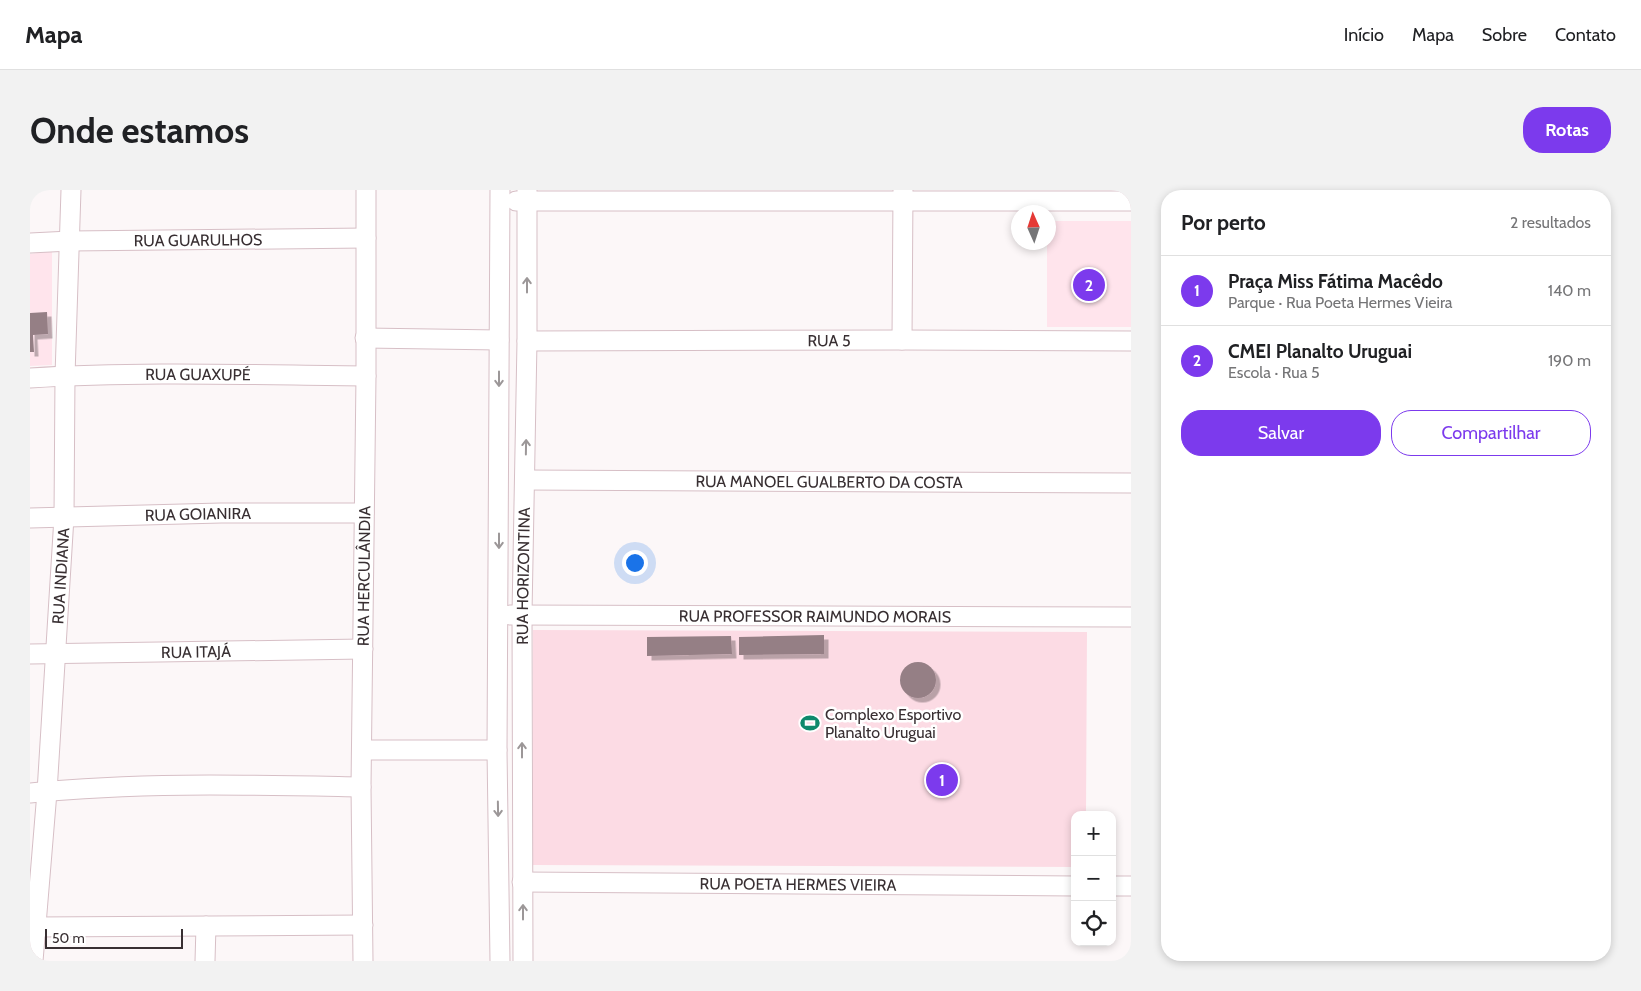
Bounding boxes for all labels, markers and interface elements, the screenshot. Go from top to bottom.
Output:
text: Mapa [25,20,82,49]
text: Início [1344,24,1384,46]
text: Mapa [1412,24,1454,46]
text: Sobre [1482,24,1527,46]
text: Contato [1555,24,1616,46]
button: Rotas [1523,107,1611,153]
text: Onde estamos [30,109,249,152]
north arrow [1011,205,1056,250]
text: Por perto [1181,210,1266,235]
text: 2 resultados [1510,213,1591,232]
street label: RUA GUARULHOS [134,230,262,250]
pin: 2 [1073,266,1105,304]
text: Praça Miss Fátima Macêdo [1228,270,1443,293]
one-way arrow [522,277,532,294]
text: 1 [1194,281,1200,300]
text: 140 m [1548,281,1591,300]
text: Parque · Rua Poeta Hermes Vieira [1228,293,1453,312]
street label: RUA 5 [807,331,851,350]
text: CMEI Planalto Uruguai [1228,340,1412,363]
text: 2 [1193,351,1201,370]
text: 190 m [1548,351,1591,370]
text: Escola · Rua 5 [1228,363,1320,382]
street label: RUA GUAXUPÉ [145,365,251,384]
one-way arrow [494,370,504,386]
button: Salvar [1181,410,1381,456]
button: Compartilhar [1391,410,1591,456]
one-way arrow [521,440,531,456]
street label: RUA MANOEL GUALBERTO DA COSTA [695,472,963,492]
street label: RUA GOIANIRA [145,504,251,525]
street label: RUA HERCULÂNDIA [354,506,374,646]
street label: RUA HORIZONTINA [513,507,534,645]
street label: RUA INDIANA [48,527,73,625]
one-way arrow [494,533,503,549]
your location [622,550,648,576]
street label: RUA PROFESSOR RAIMUNDO MORAIS [679,607,951,626]
street label: RUA ITAJÁ [161,642,231,662]
place label: Complexo Esportivo Planalto Uruguai [825,705,962,742]
sports icon: Complexo Esportivo Planalto Uruguai [799,712,821,734]
one-way arrow [517,742,527,758]
pin: 1 [926,761,958,799]
one-way arrow [493,800,503,816]
map controls [1071,811,1116,946]
button: + [1071,811,1116,856]
button: − [1071,856,1116,901]
street label: RUA POETA HERMES VIEIRA [699,874,897,895]
button: locate [1071,901,1116,946]
one-way arrow [518,905,527,921]
scale bar [45,926,182,949]
text: 50 m [52,929,85,947]

